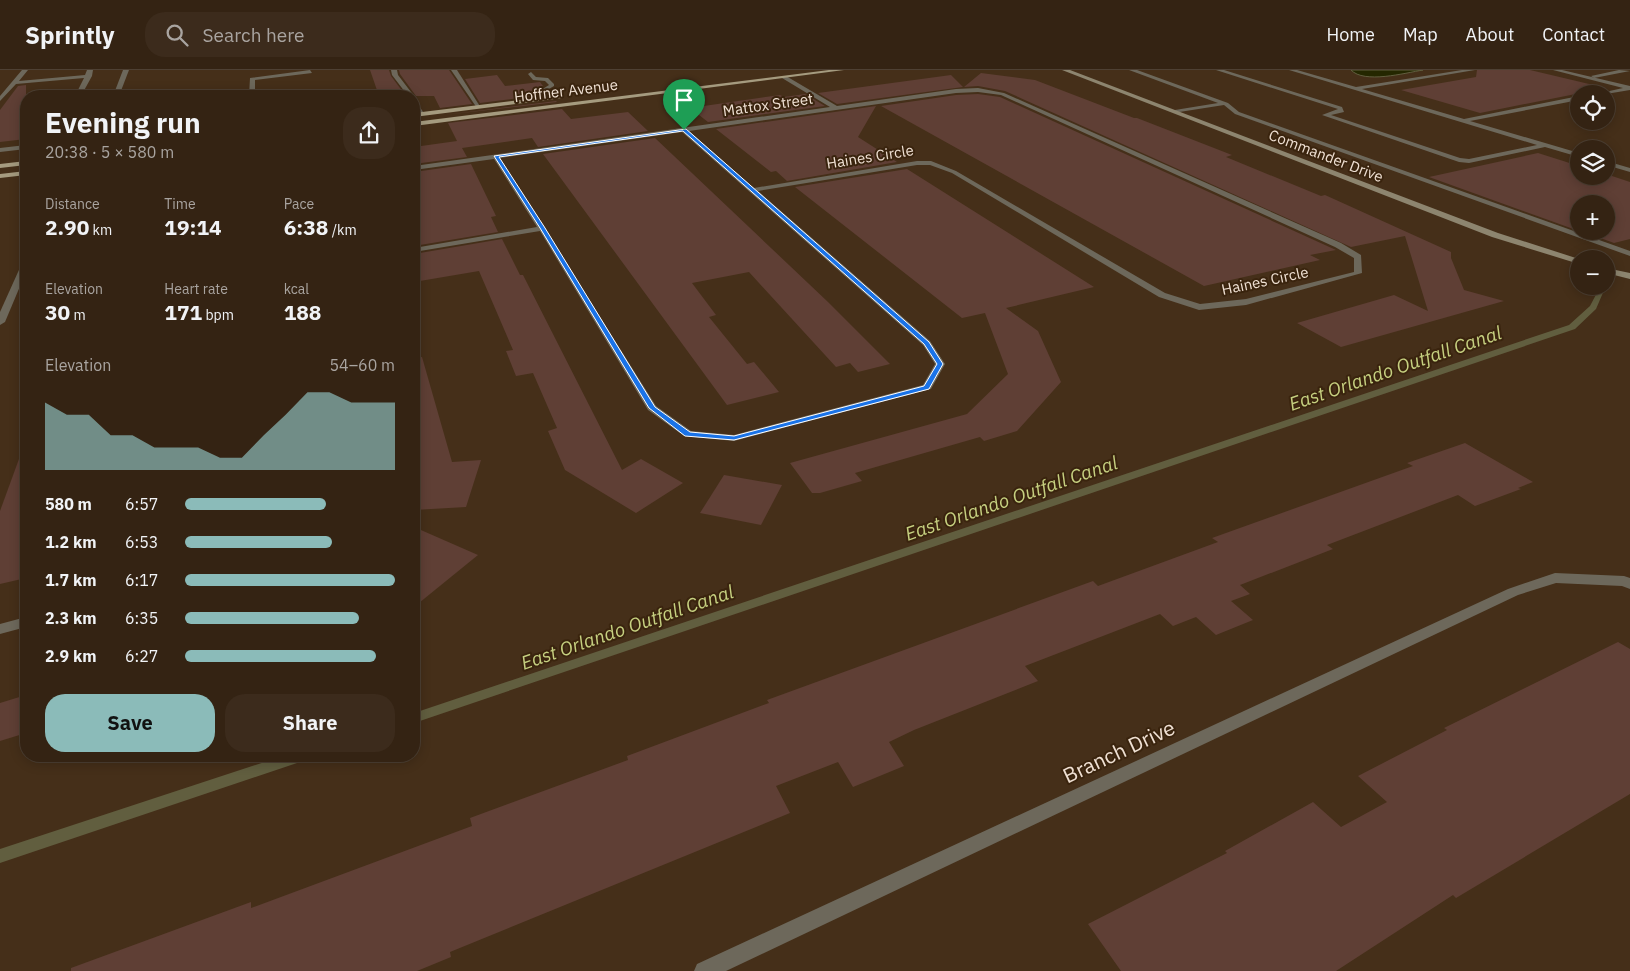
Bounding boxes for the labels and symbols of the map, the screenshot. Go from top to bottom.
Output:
street label: Hoffner Avenue [513,75,619,106]
pin [663,79,705,130]
street label: Mattox Street [722,89,814,120]
street label: Commander Drive [1266,125,1386,186]
street label: Haines Circle [825,140,915,173]
street label: Haines Circle [1220,262,1310,299]
water label: East Orlando Outfall Canal [1285,320,1505,416]
water label: East Orlando Outfall Canal [901,450,1121,546]
water label: East Orlando Outfall Canal [517,579,737,675]
street label: Branch Drive [1058,713,1179,789]

